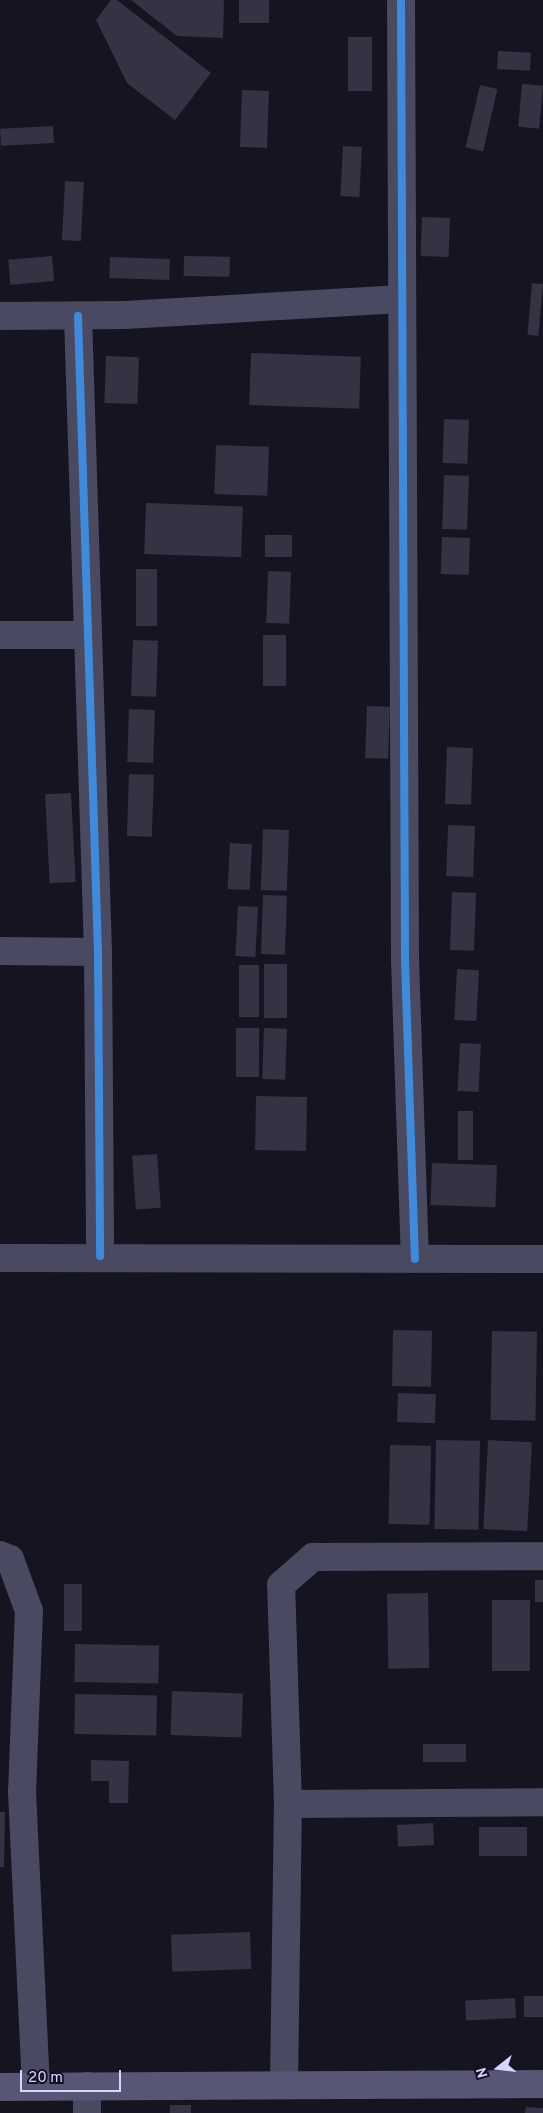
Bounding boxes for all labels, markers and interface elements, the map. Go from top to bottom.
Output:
north arrow [473,2043,523,2093]
scale bar [22,2060,124,2092]
text: N [474,2065,493,2079]
text: 20 m [28,2069,63,2088]

